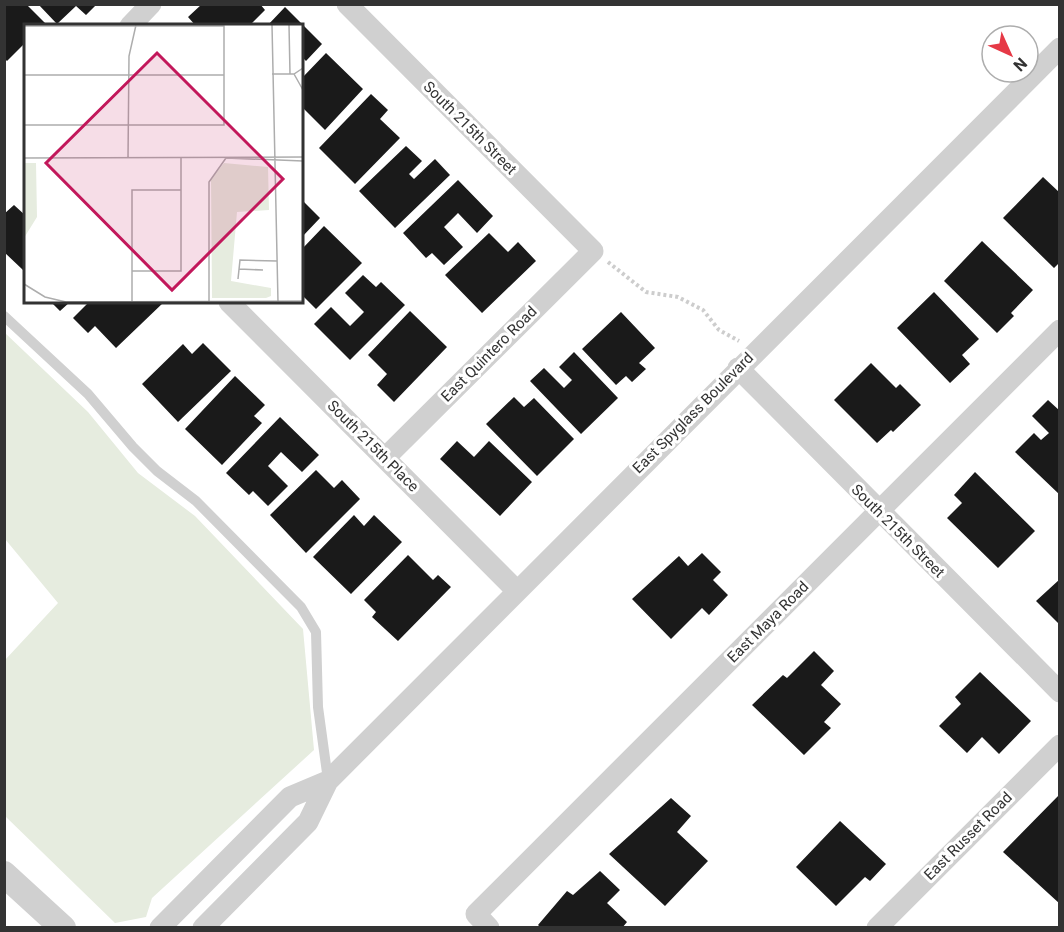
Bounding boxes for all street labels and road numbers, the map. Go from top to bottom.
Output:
street label: South 215th Street [420,78,520,178]
street label: East Quintero Road [437,302,541,406]
street label: East Spyglass Boulevard [629,349,757,477]
street label: South 215th Place [324,397,422,495]
street label: South 215th Street [848,481,948,581]
street label: East Maya Road [724,578,812,666]
street label: East Russet Road [920,788,1016,884]

